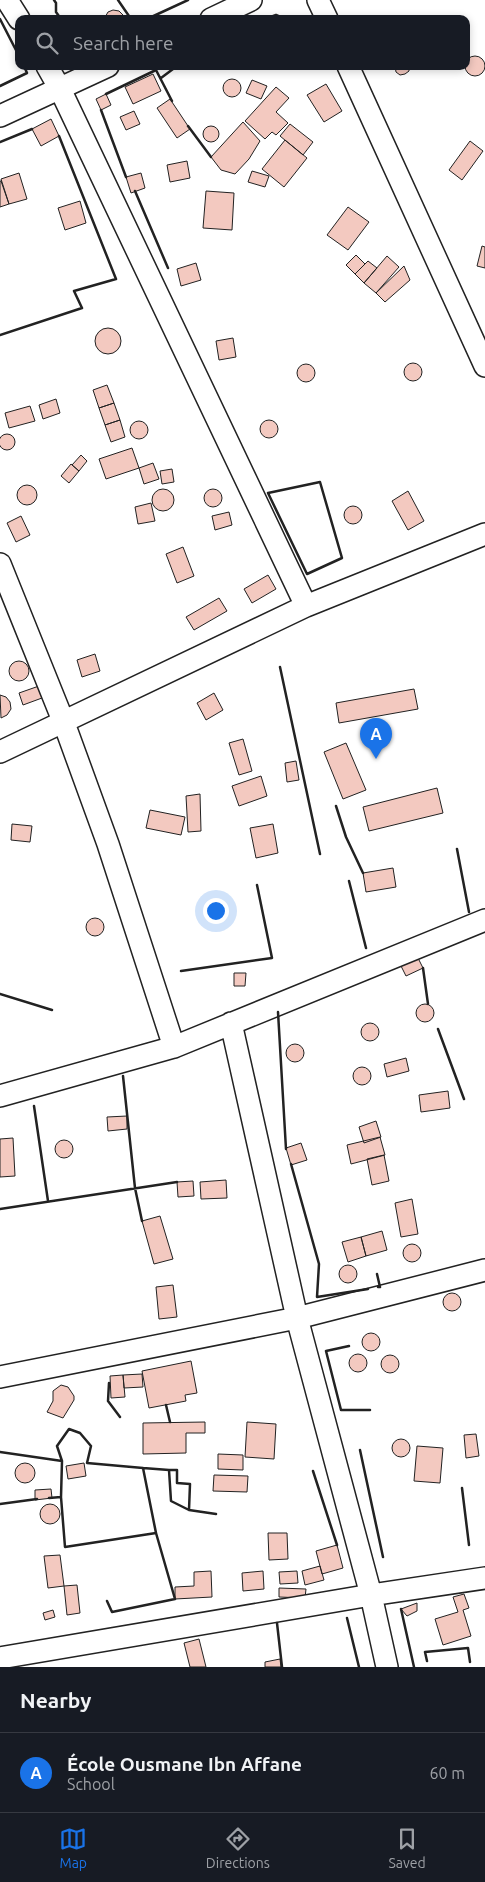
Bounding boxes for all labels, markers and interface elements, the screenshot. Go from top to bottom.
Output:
search box [15,15,470,70]
icon: search [33,29,61,57]
text: Search here [73,32,173,54]
pin: A [360,718,392,759]
your location [203,898,229,924]
text: Nearby [20,1688,91,1712]
text: École Ousmane Ibn Affane [67,1753,302,1775]
text: A [30,1764,42,1782]
text: 60 m [429,1764,465,1782]
text: School [67,1775,115,1793]
tab: Map [59,1825,87,1871]
tab: Directions [206,1825,270,1871]
tab: Saved [388,1825,426,1871]

